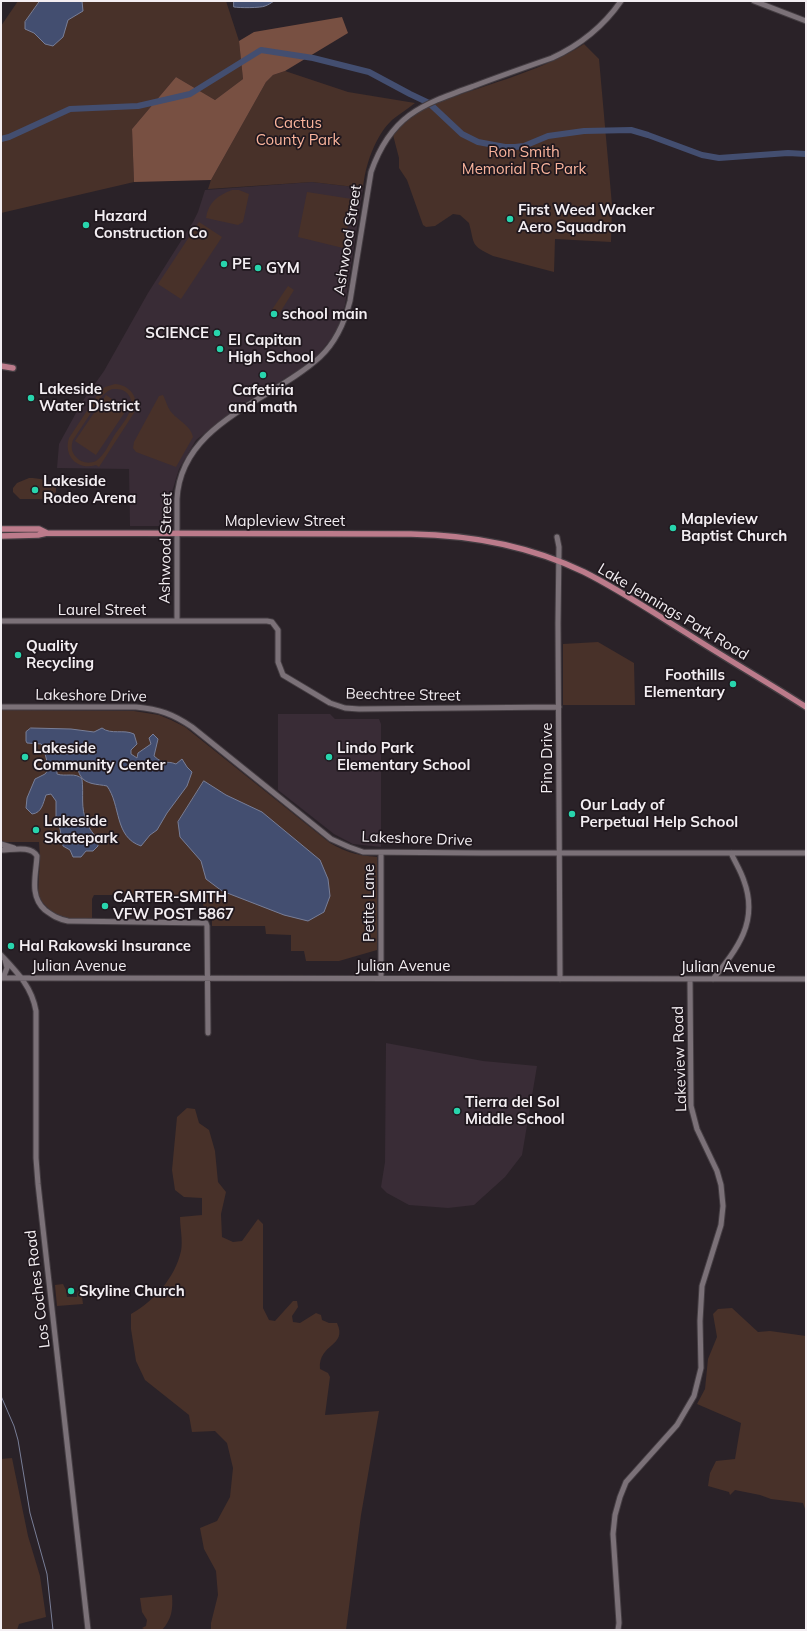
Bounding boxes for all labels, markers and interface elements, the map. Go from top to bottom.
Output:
park label: Cactus County Park [256,114,340,149]
park label: Ron Smith Memorial RC Park [462,143,586,178]
street label: Ashwood Street [330,184,366,296]
place label: First Weed Wacker Aero Squadron [518,201,654,236]
place label: Hazard Construction Co [94,207,207,242]
marker: First Weed Wacker Aero Squadron [505,214,515,224]
marker: Hazard Construction Co [81,220,91,230]
place label: PE [232,255,251,273]
marker: PE [219,259,229,269]
place label: GYM [266,259,300,277]
marker: GYM [253,263,263,273]
place label: school main [282,305,368,323]
marker: school main [269,309,279,319]
place label: SCIENCE [145,324,209,342]
marker: SCIENCE [212,328,222,338]
place label: El Capitan High School [228,331,314,366]
marker: El Capitan High School [215,344,225,354]
marker: Cafetiria and math [258,370,268,380]
place label: Lakeside Water District [39,380,140,415]
place label: Cafetiria and math [228,381,298,416]
marker: Lakeside Water District [26,393,36,403]
place label: Lakeside Rodeo Arena [43,472,136,507]
marker: Lakeside Rodeo Arena [30,485,40,495]
street label: Ashwood Street [156,492,176,604]
place label: Mapleview Baptist Church [681,510,787,545]
street label: Mapleview Street [225,512,345,530]
marker: Mapleview Baptist Church [668,523,678,533]
street label: Lake Jennings Park Road [594,560,752,664]
street label: Laurel Street [58,601,146,619]
place label: Quality Recycling [26,637,94,672]
marker: Quality Recycling [13,650,23,660]
place label: Foothills Elementary [644,666,725,701]
marker: Foothills Elementary [728,679,738,689]
street label: Beechtree Street [345,685,461,705]
street label: Lakeshore Drive [35,686,147,706]
street label: Pino Drive [538,723,556,793]
place label: Lakeside Community Center [33,739,165,774]
place label: Lindo Park Elementary School [337,739,470,774]
marker: Lakeside Community Center [20,752,30,762]
marker: Lindo Park Elementary School [324,752,334,762]
place label: Our Lady of Perpetual Help School [580,796,738,831]
marker: Our Lady of Perpetual Help School [567,809,577,819]
place label: Lakeside Skatepark [44,812,118,847]
marker: Lakeside Skatepark [31,825,41,835]
street label: Lakeshore Drive [361,828,473,850]
street label: Petite Lane [360,864,378,942]
place label: CARTER-SMITH VFW POST 5867 [113,888,234,923]
marker: CARTER-SMITH VFW POST 5867 [100,901,110,911]
place label: Hal Rakowski Insurance [19,937,191,955]
marker: Hal Rakowski Insurance [6,941,16,951]
street label: Julian Avenue [32,957,126,975]
street label: Julian Avenue [356,957,450,975]
street label: Julian Avenue [681,958,775,976]
street label: Lakeview Road [669,1006,691,1112]
place label: Tierra del Sol Middle School [465,1093,565,1128]
marker: Tierra del Sol Middle School [452,1106,462,1116]
street label: Los Coches Road [22,1229,54,1349]
place label: Skyline Church [79,1282,185,1300]
marker: Skyline Church [66,1286,76,1296]

